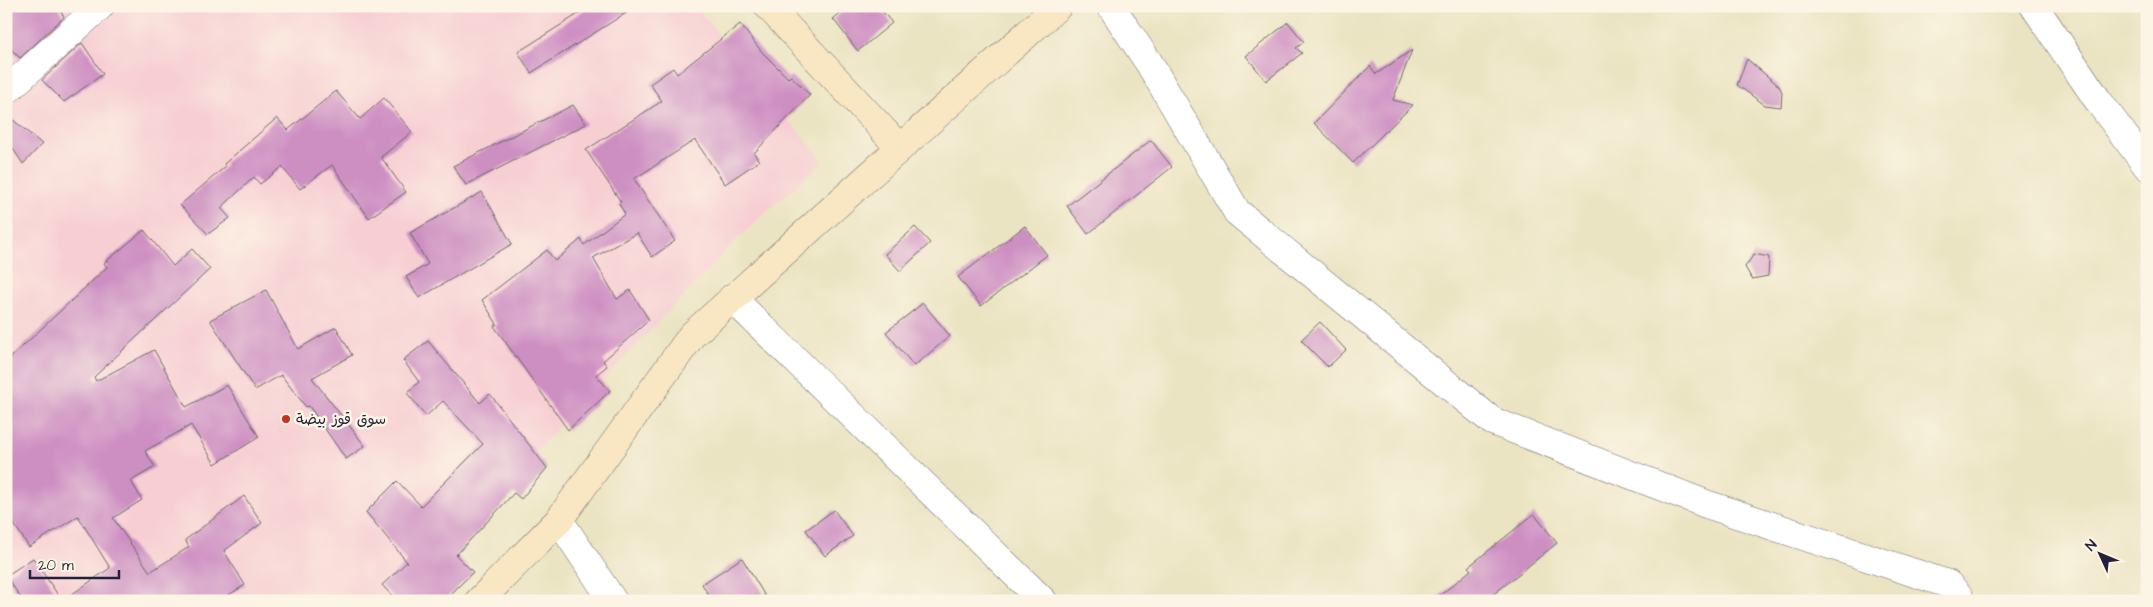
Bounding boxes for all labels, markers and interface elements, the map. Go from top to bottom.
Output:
place label: سوق قوز بيضة [296,409,386,430]
marker: سوق قوز بيضة [280,413,292,425]
north arrow [2076,530,2126,580]
text: N [2081,535,2102,556]
scale bar [30,547,119,579]
text: 20 m [38,555,74,576]

